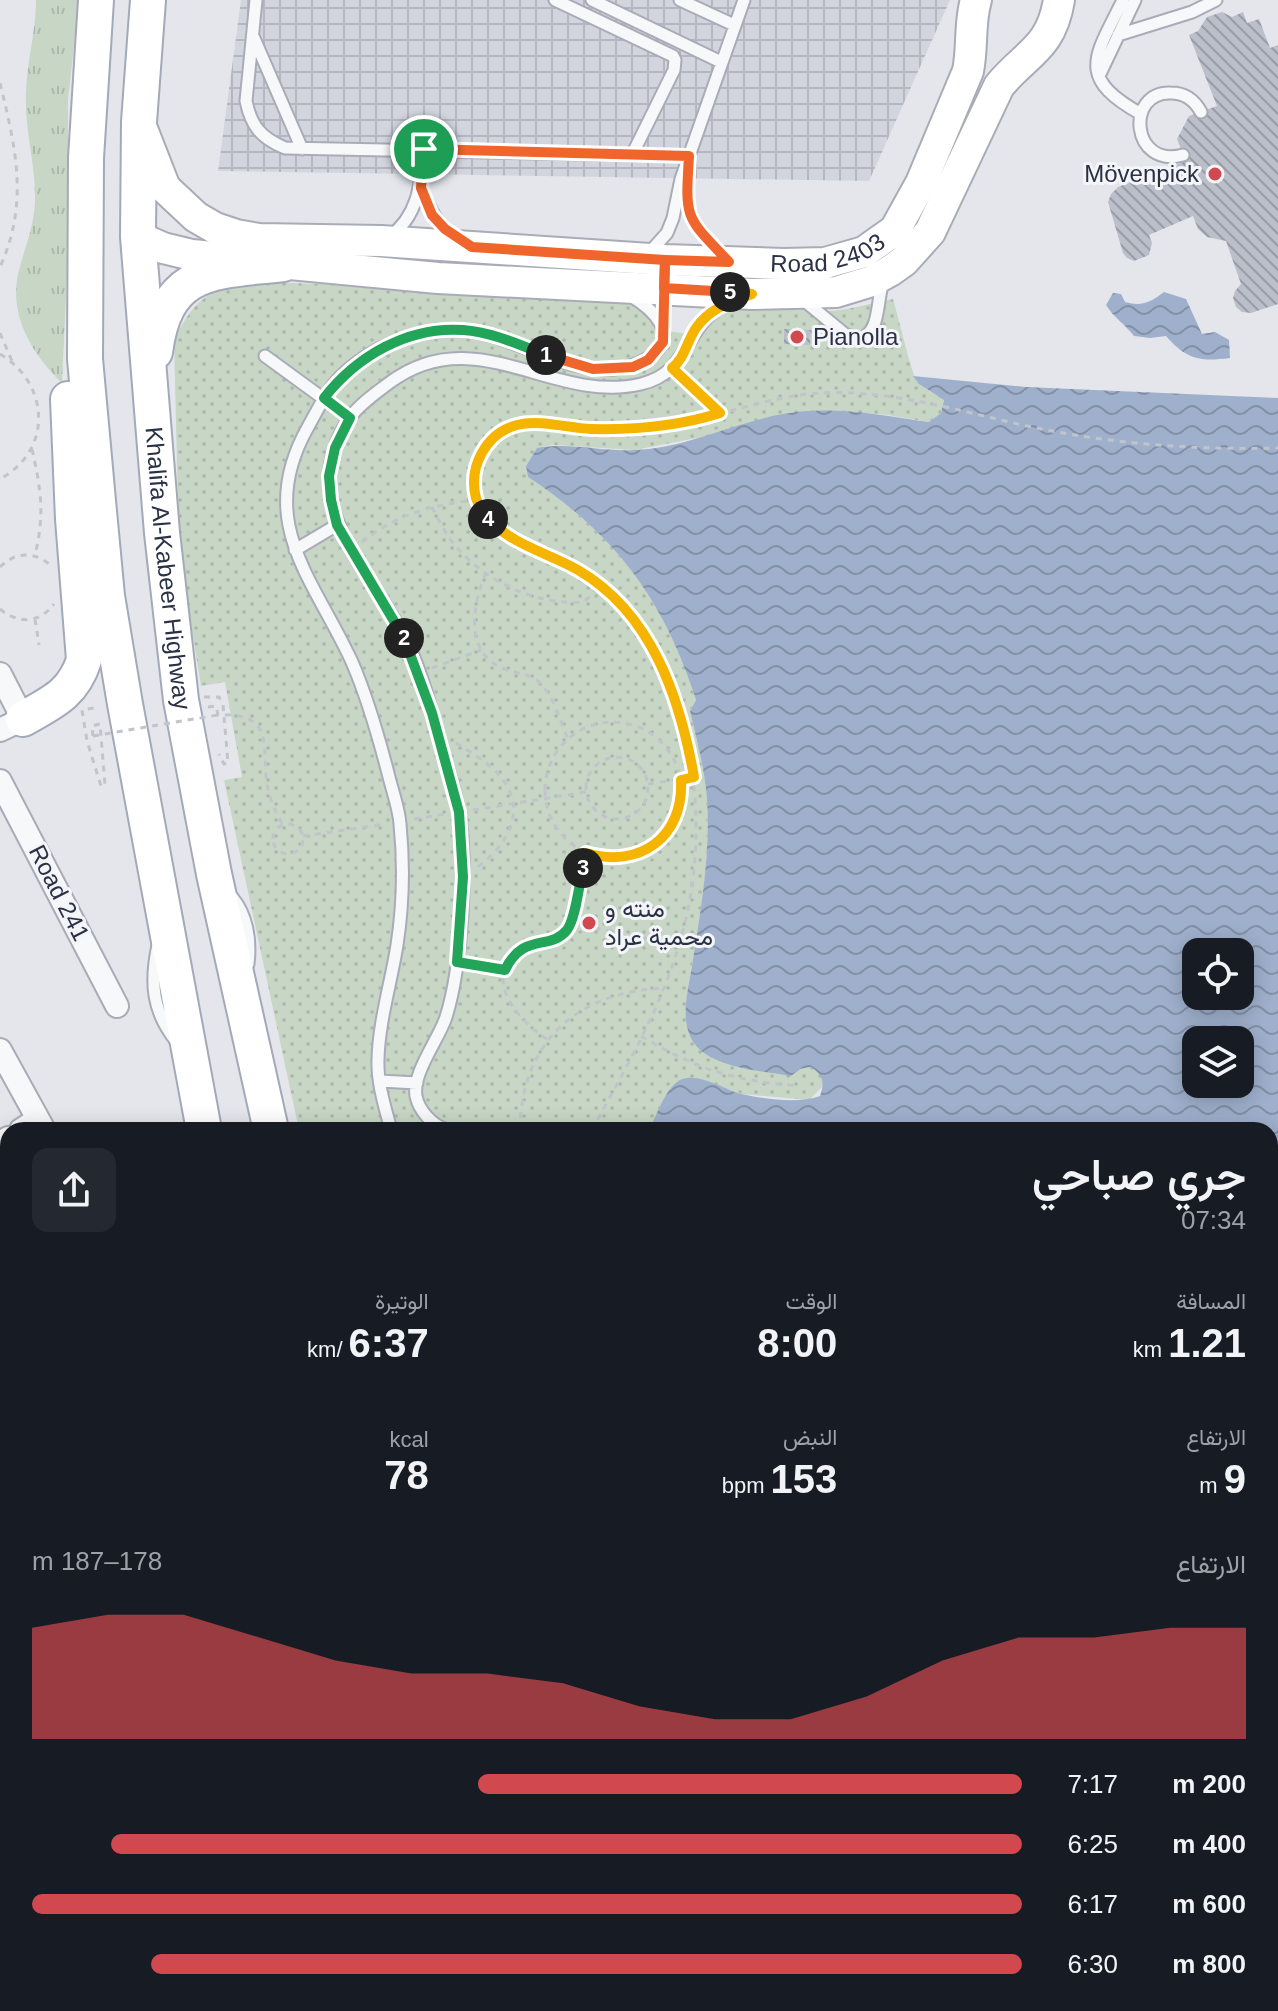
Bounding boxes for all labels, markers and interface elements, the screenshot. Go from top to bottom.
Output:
pin [390,115,458,183]
icon: arrive [402,127,446,171]
place label: Mövenpick [1084,160,1200,187]
marker: Mövenpick [1206,165,1224,183]
street label: Road 2403 [770,228,890,277]
pin: 5 [710,272,750,312]
text: 5 [724,279,736,304]
place label: Pianolla [813,323,899,350]
marker: Pianolla [788,328,806,346]
pin: 1 [526,335,566,375]
text: 1 [540,342,552,367]
street label: Khalifa Al-Kabeer Highway [140,426,197,712]
pin: 4 [468,499,508,539]
text: 4 [482,506,494,531]
pin: 2 [384,618,424,658]
text: 2 [398,625,410,650]
street label: Road 241 [24,840,95,945]
pin: 3 [563,848,603,888]
text: 3 [577,855,589,880]
place label: منته و محمية عراد [605,895,713,952]
marker: منته و محمية عراد [580,914,598,932]
map controls [1182,938,1254,1098]
button: locate [1182,938,1254,1010]
button: layers [1182,1026,1254,1098]
button: share [32,1148,116,1232]
text: جري صباحي [1032,1150,1246,1199]
text: 07:34 [1181,1205,1246,1235]
text: الوتيرة [375,1289,429,1314]
text: الوقت [786,1289,837,1314]
text: المسافة [1176,1289,1246,1314]
text: 6:37 [349,1321,429,1365]
text: 8:00 [757,1321,837,1365]
text: 1.21 [1168,1321,1246,1365]
text: /km [307,1337,349,1362]
text: km [1133,1337,1168,1362]
text: النبض [783,1425,837,1450]
text: الارتفاع [1186,1425,1246,1450]
text: kcal [390,1427,429,1452]
text: 78 [384,1453,429,1497]
text: 153 [771,1457,837,1501]
text: 9 [1224,1457,1246,1501]
text: bpm [722,1473,771,1498]
text: m [1199,1473,1224,1498]
text: 178–187 m [32,1546,162,1576]
text: الارتفاع [1175,1549,1246,1579]
text: 7:17 [1067,1769,1118,1799]
text: 200 m [1172,1769,1246,1799]
text: 6:25 [1067,1829,1118,1859]
text: 400 m [1172,1829,1246,1859]
text: 6:17 [1067,1889,1118,1919]
text: 600 m [1172,1889,1246,1919]
text: 6:30 [1067,1949,1118,1979]
text: 800 m [1172,1949,1246,1979]

